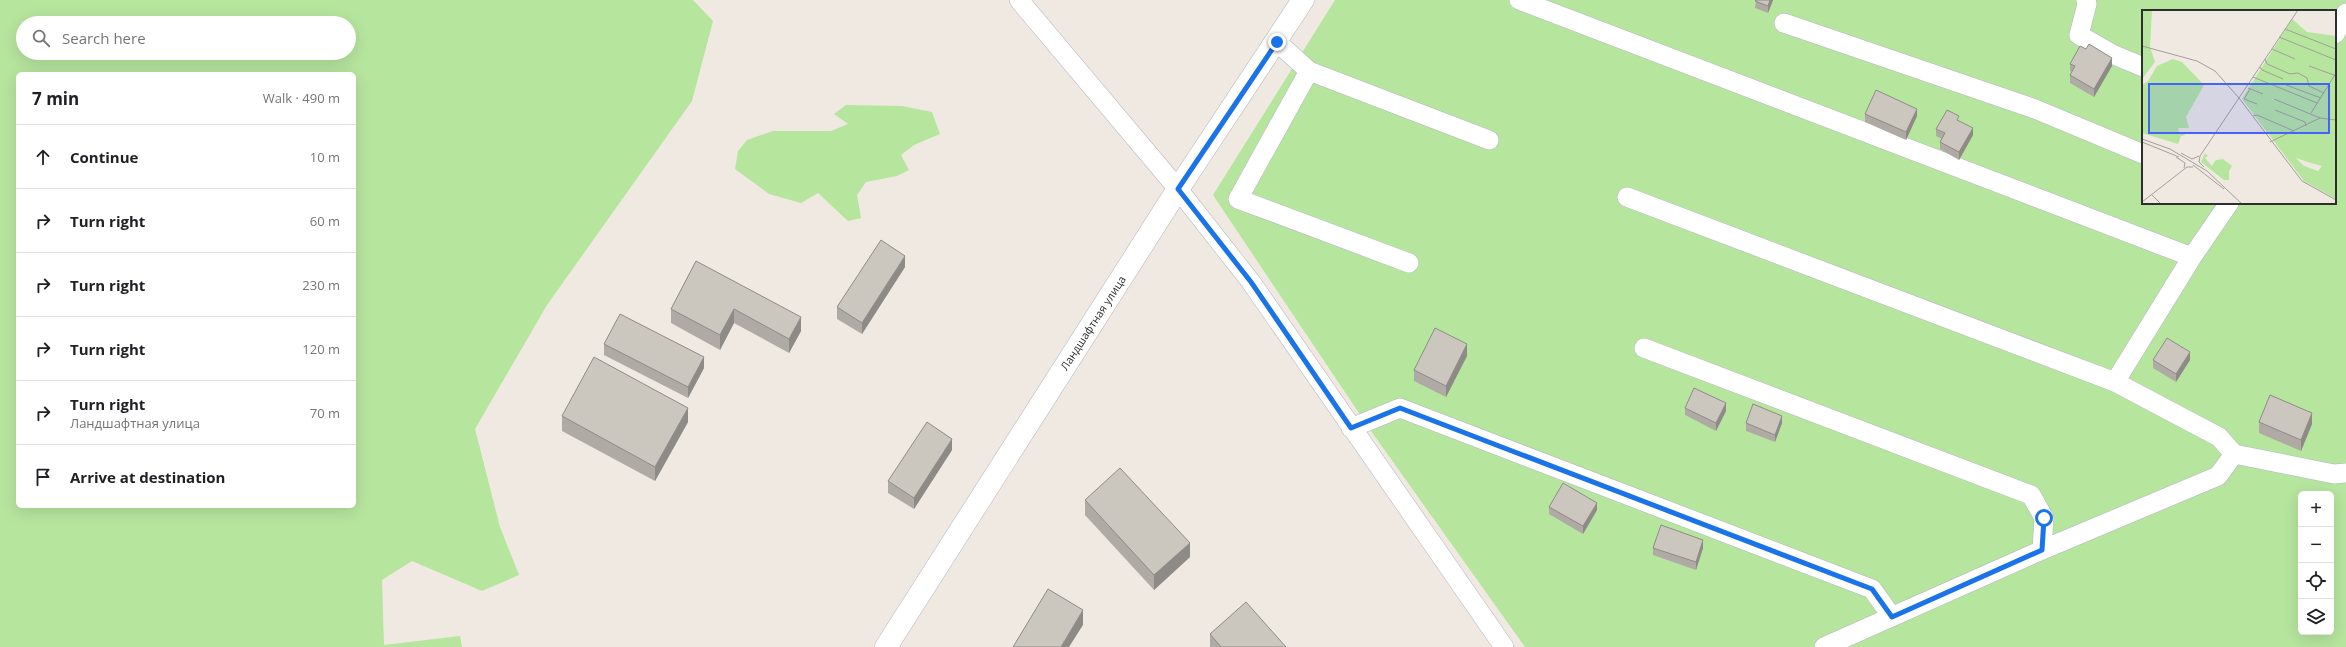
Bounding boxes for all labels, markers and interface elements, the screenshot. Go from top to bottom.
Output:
inset map [2142,10,2336,204]
search box [16,16,356,60]
icon: search [30,27,52,49]
text: Search here [62,28,146,48]
route end [1268,33,1286,51]
text: 7 min [32,87,79,110]
text: Walk · 490 m [263,89,340,107]
icon: ahead [32,146,54,168]
text: Continue [70,147,138,167]
text: 10 m [310,148,340,166]
icon: right [32,210,54,232]
text: Turn right [70,211,145,231]
text: 60 m [310,212,340,230]
street label: Ландшафтная улица [1056,273,1129,373]
icon: right [32,274,54,296]
text: Turn right [70,275,145,295]
text: 230 m [302,276,340,294]
icon: right [32,338,54,360]
text: Turn right [70,339,145,359]
text: 120 m [302,340,340,358]
text: Turn right [70,394,145,414]
icon: right [32,402,54,424]
text: 70 m [310,404,340,422]
text: Ландшафтная улица [70,414,200,432]
icon: arrive [32,466,54,488]
text: Arrive at destination [70,467,225,487]
map controls [2298,491,2334,635]
button: + [2298,491,2334,527]
route start [2035,509,2053,527]
button: − [2298,527,2334,563]
button: locate [2298,563,2334,599]
button: layers [2298,599,2334,635]

